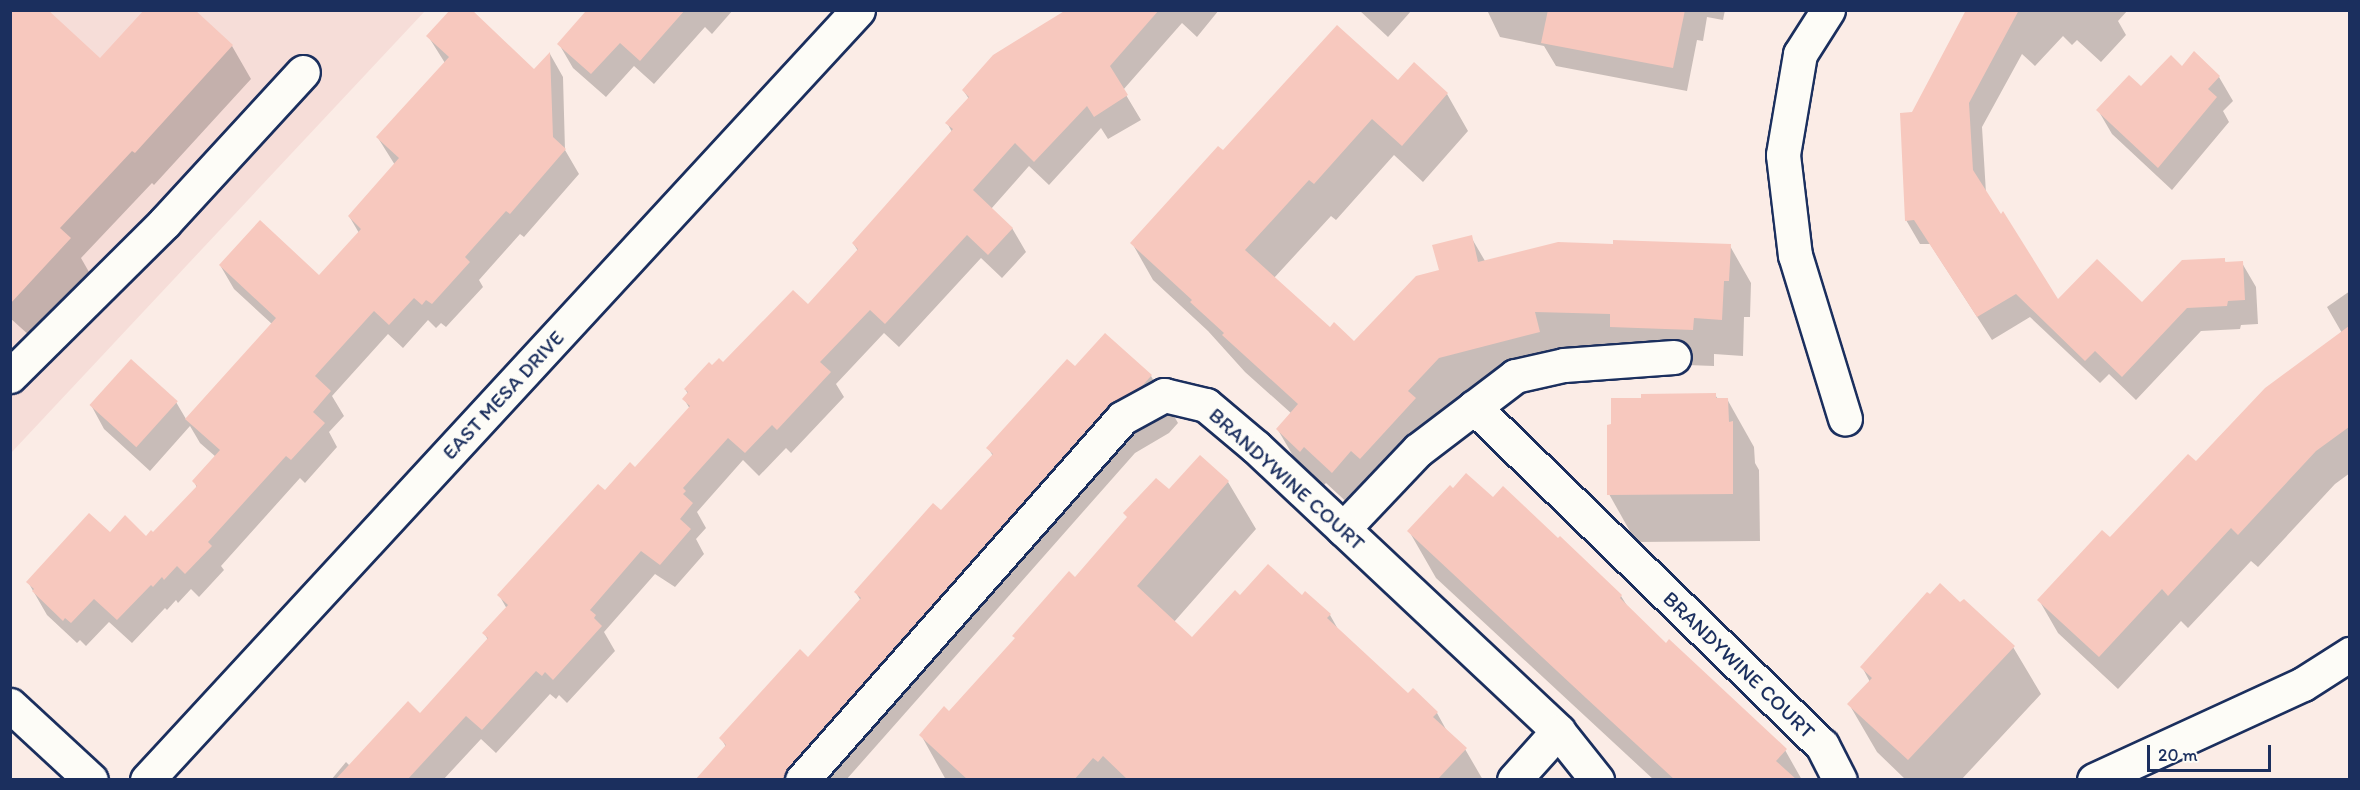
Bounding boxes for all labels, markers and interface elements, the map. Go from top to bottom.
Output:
street label: EAST MESA DRIVE [436,324,570,466]
street label: BRANDYWINE COURT [1204,402,1370,556]
street label: BRANDYWINE COURT [1658,586,1820,744]
scale bar [2150,733,2274,771]
text: 20 m [2158,744,2198,766]

